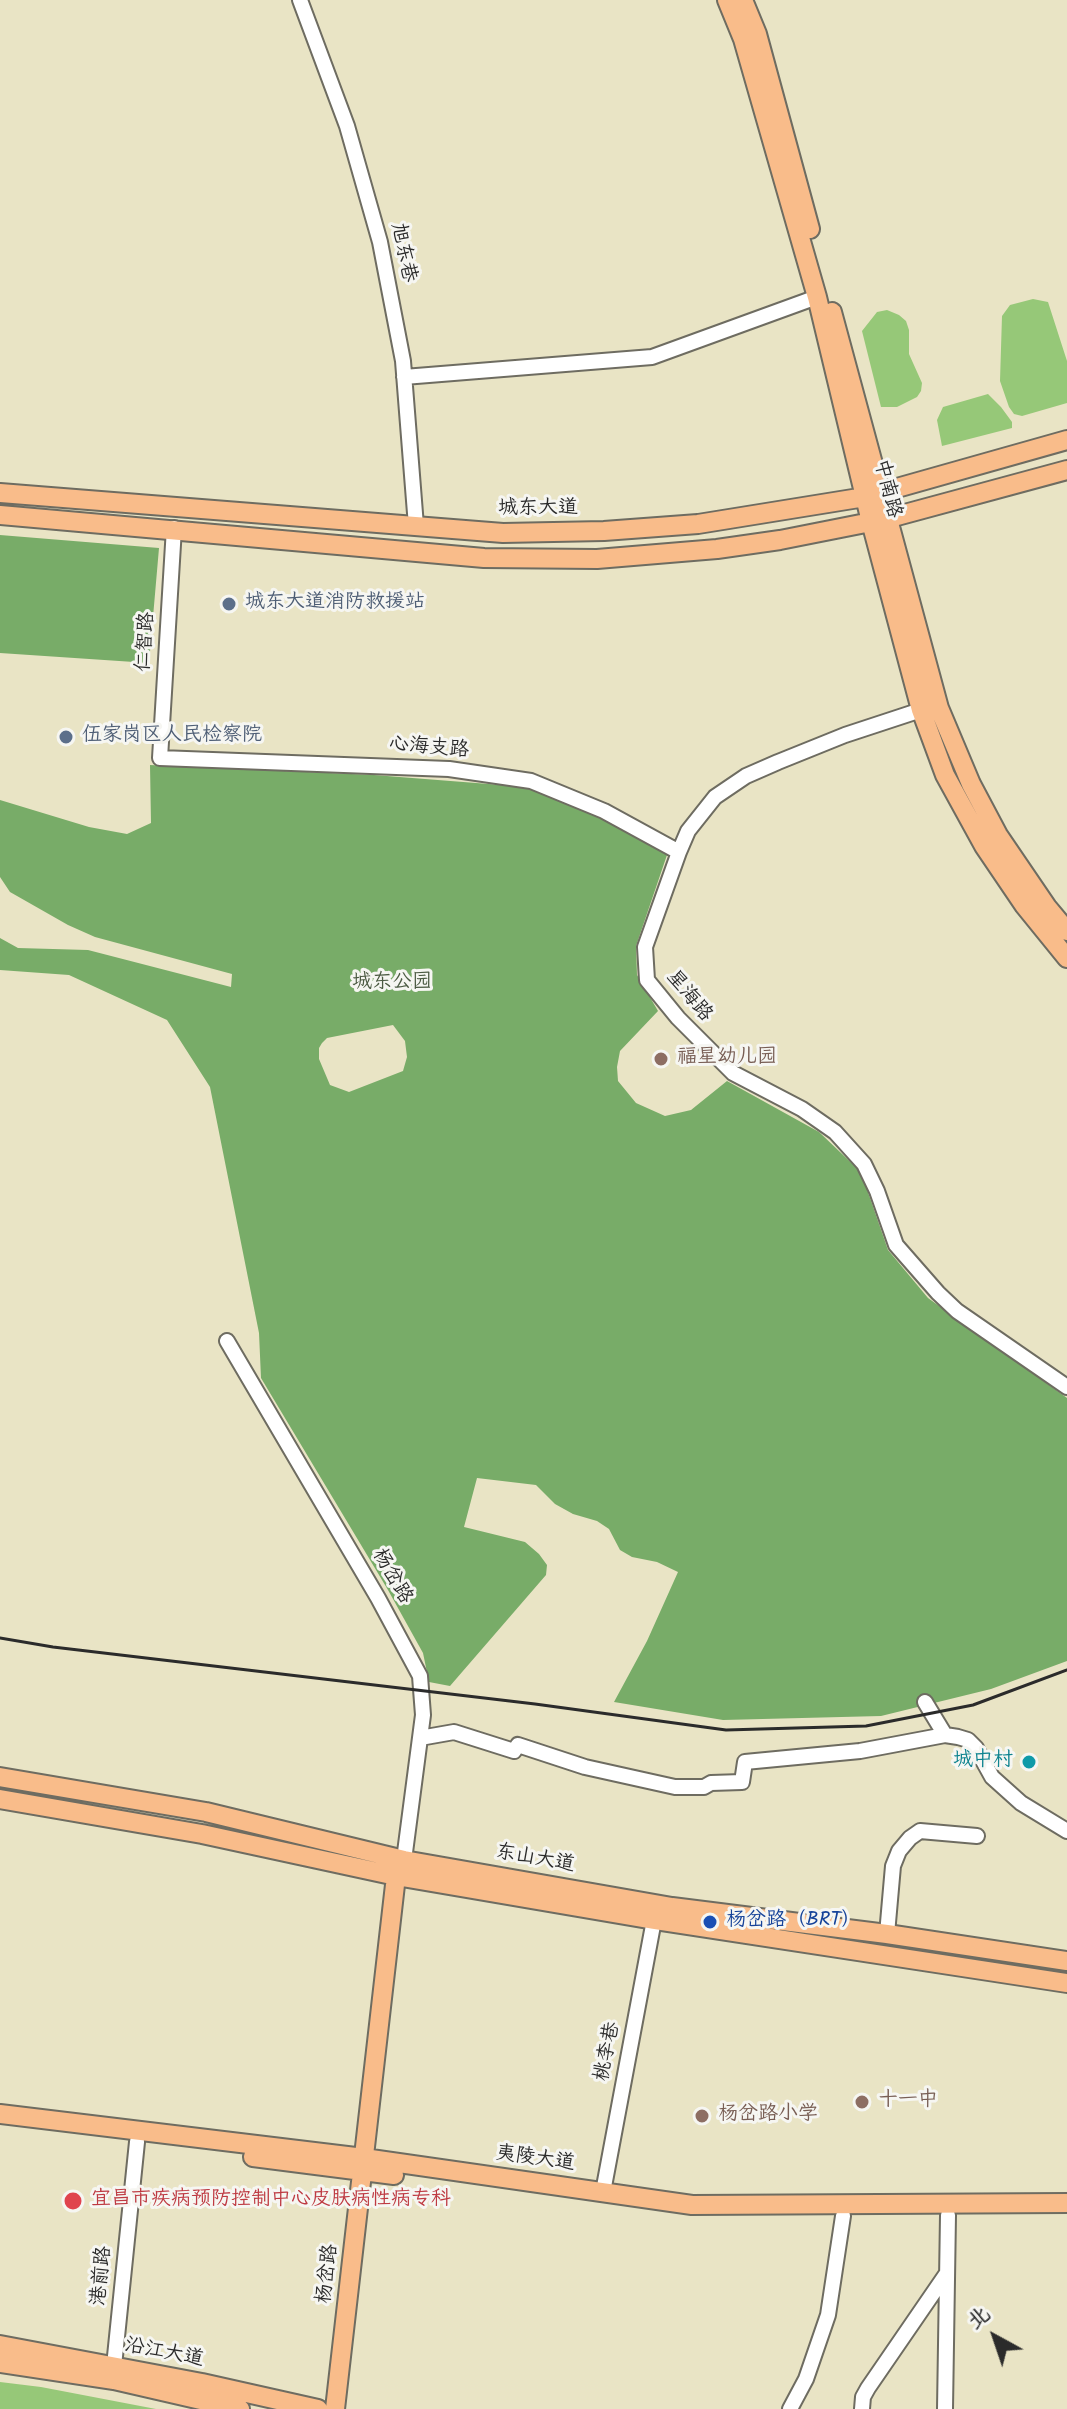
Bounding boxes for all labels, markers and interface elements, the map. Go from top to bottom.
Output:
street label: 旭东巷 [384,221,420,285]
street label: 中南路 [867,457,905,521]
street label: 城东大道 [498,498,578,522]
place label: 城东大道消防救援站 [245,592,425,616]
marker: 城东大道消防救援站 [220,595,238,613]
street label: 仁智路 [133,611,161,673]
place label: 伍家岗区人民检察院 [82,725,262,749]
marker: 伍家岗区人民检察院 [57,728,75,746]
street label: 心海支路 [388,734,470,764]
street label: 星海路 [660,966,716,1028]
park label: 城东公园 [352,972,432,996]
place label: 福星幼儿园 [677,1047,777,1071]
marker: 福星幼儿园 [652,1050,670,1068]
street label: 杨岔路 [366,1545,416,1609]
place label: 城中村 [953,1750,1013,1774]
marker: 城中村 [1020,1753,1038,1771]
street label: 东山大道 [494,1841,576,1879]
place label: 杨岔路（BRT） [726,1910,861,1934]
marker: 杨岔路（BRT） [701,1913,719,1931]
street label: 桃李巷 [591,2020,627,2084]
place label: 十一中 [878,2090,938,2114]
marker: 十一中 [853,2093,871,2111]
place label: 杨岔路小学 [718,2104,818,2128]
marker: 杨岔路小学 [693,2107,711,2125]
street label: 夷陵大道 [494,2143,576,2177]
place label: 宜昌市疾病预防控制中心皮肤病性病专科 [91,2189,451,2213]
marker: 宜昌市疾病预防控制中心皮肤病性病专科 [62,2190,84,2212]
street label: 杨岔路 [313,2243,345,2305]
street label: 港前路 [88,2245,118,2307]
north arrow [955,2297,1035,2377]
text: 北 [960,2298,999,2339]
street label: 沿江大道 [122,2335,206,2373]

